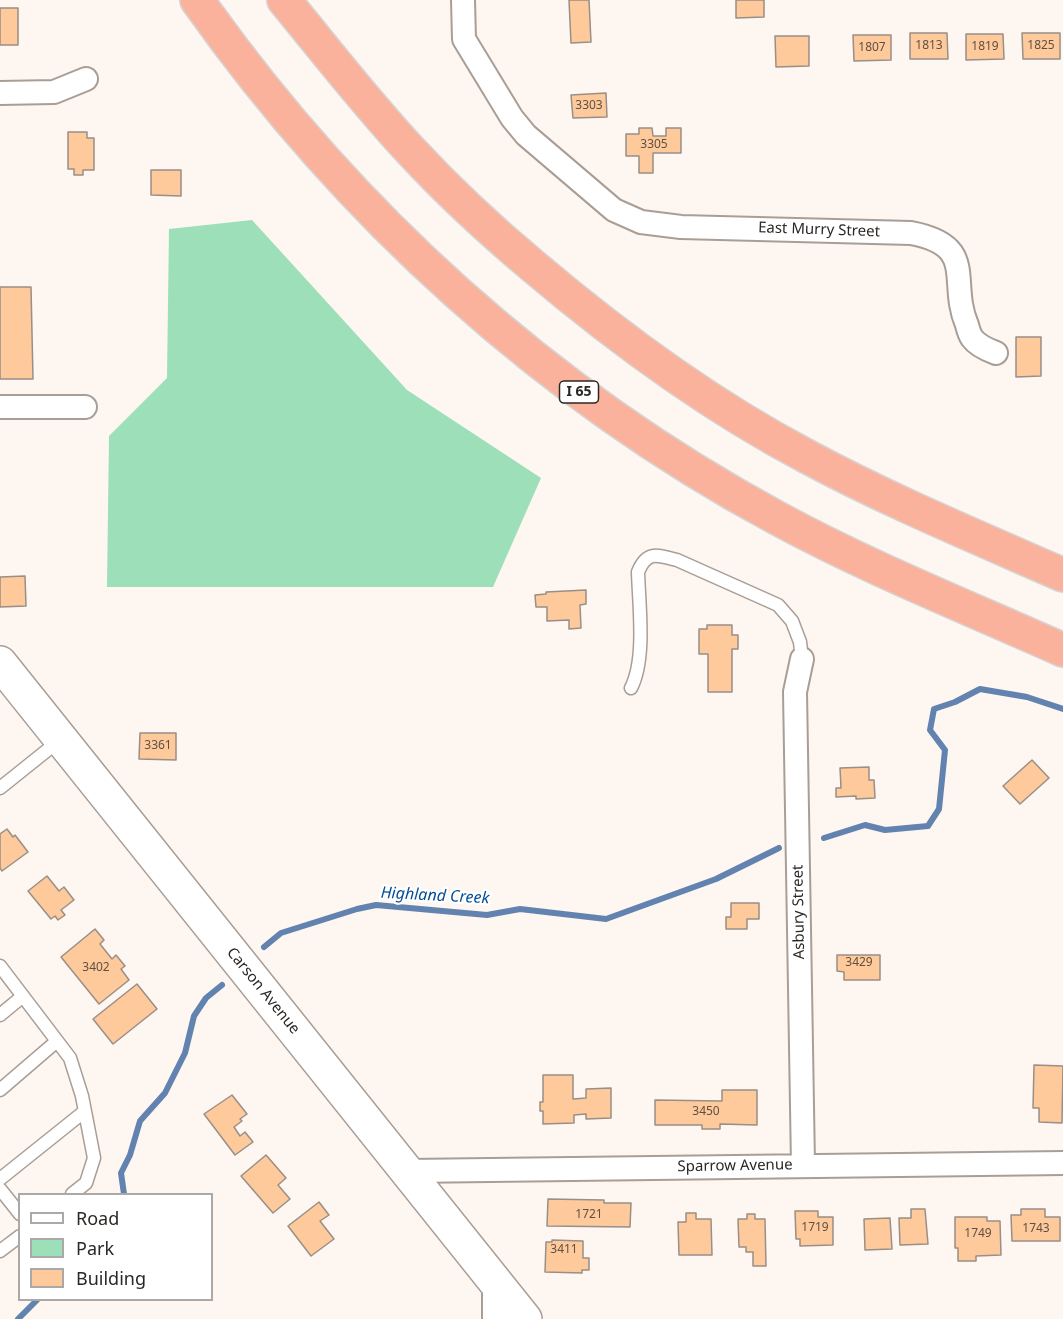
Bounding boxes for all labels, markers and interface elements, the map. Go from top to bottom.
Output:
house number: 1813 [915,39,943,53]
house number: 1825 [1027,39,1055,53]
house number: 1819 [971,40,999,54]
house number: 1807 [858,41,886,55]
house number: 3303 [575,99,603,113]
house number: 3305 [640,138,668,152]
street label: East Murry Street [758,219,880,241]
road number: I 65 [560,381,598,403]
house number: 3361 [144,739,172,753]
street label: Asbury Street [789,864,809,960]
water label: Highland Creek [380,884,490,908]
street label: Carson Avenue [223,944,303,1038]
house number: 3429 [845,956,873,970]
house number: 3402 [82,961,110,975]
house number: 3450 [692,1105,720,1119]
street label: Sparrow Avenue [677,1156,793,1176]
legend [18,1193,213,1301]
text: Road [76,1206,119,1230]
house number: 1721 [575,1208,603,1222]
house number: 1719 [801,1221,829,1235]
house number: 1743 [1022,1222,1050,1236]
house number: 1749 [964,1227,992,1241]
text: Park [76,1236,114,1260]
house number: 3411 [550,1243,578,1257]
text: Building [76,1266,146,1290]

